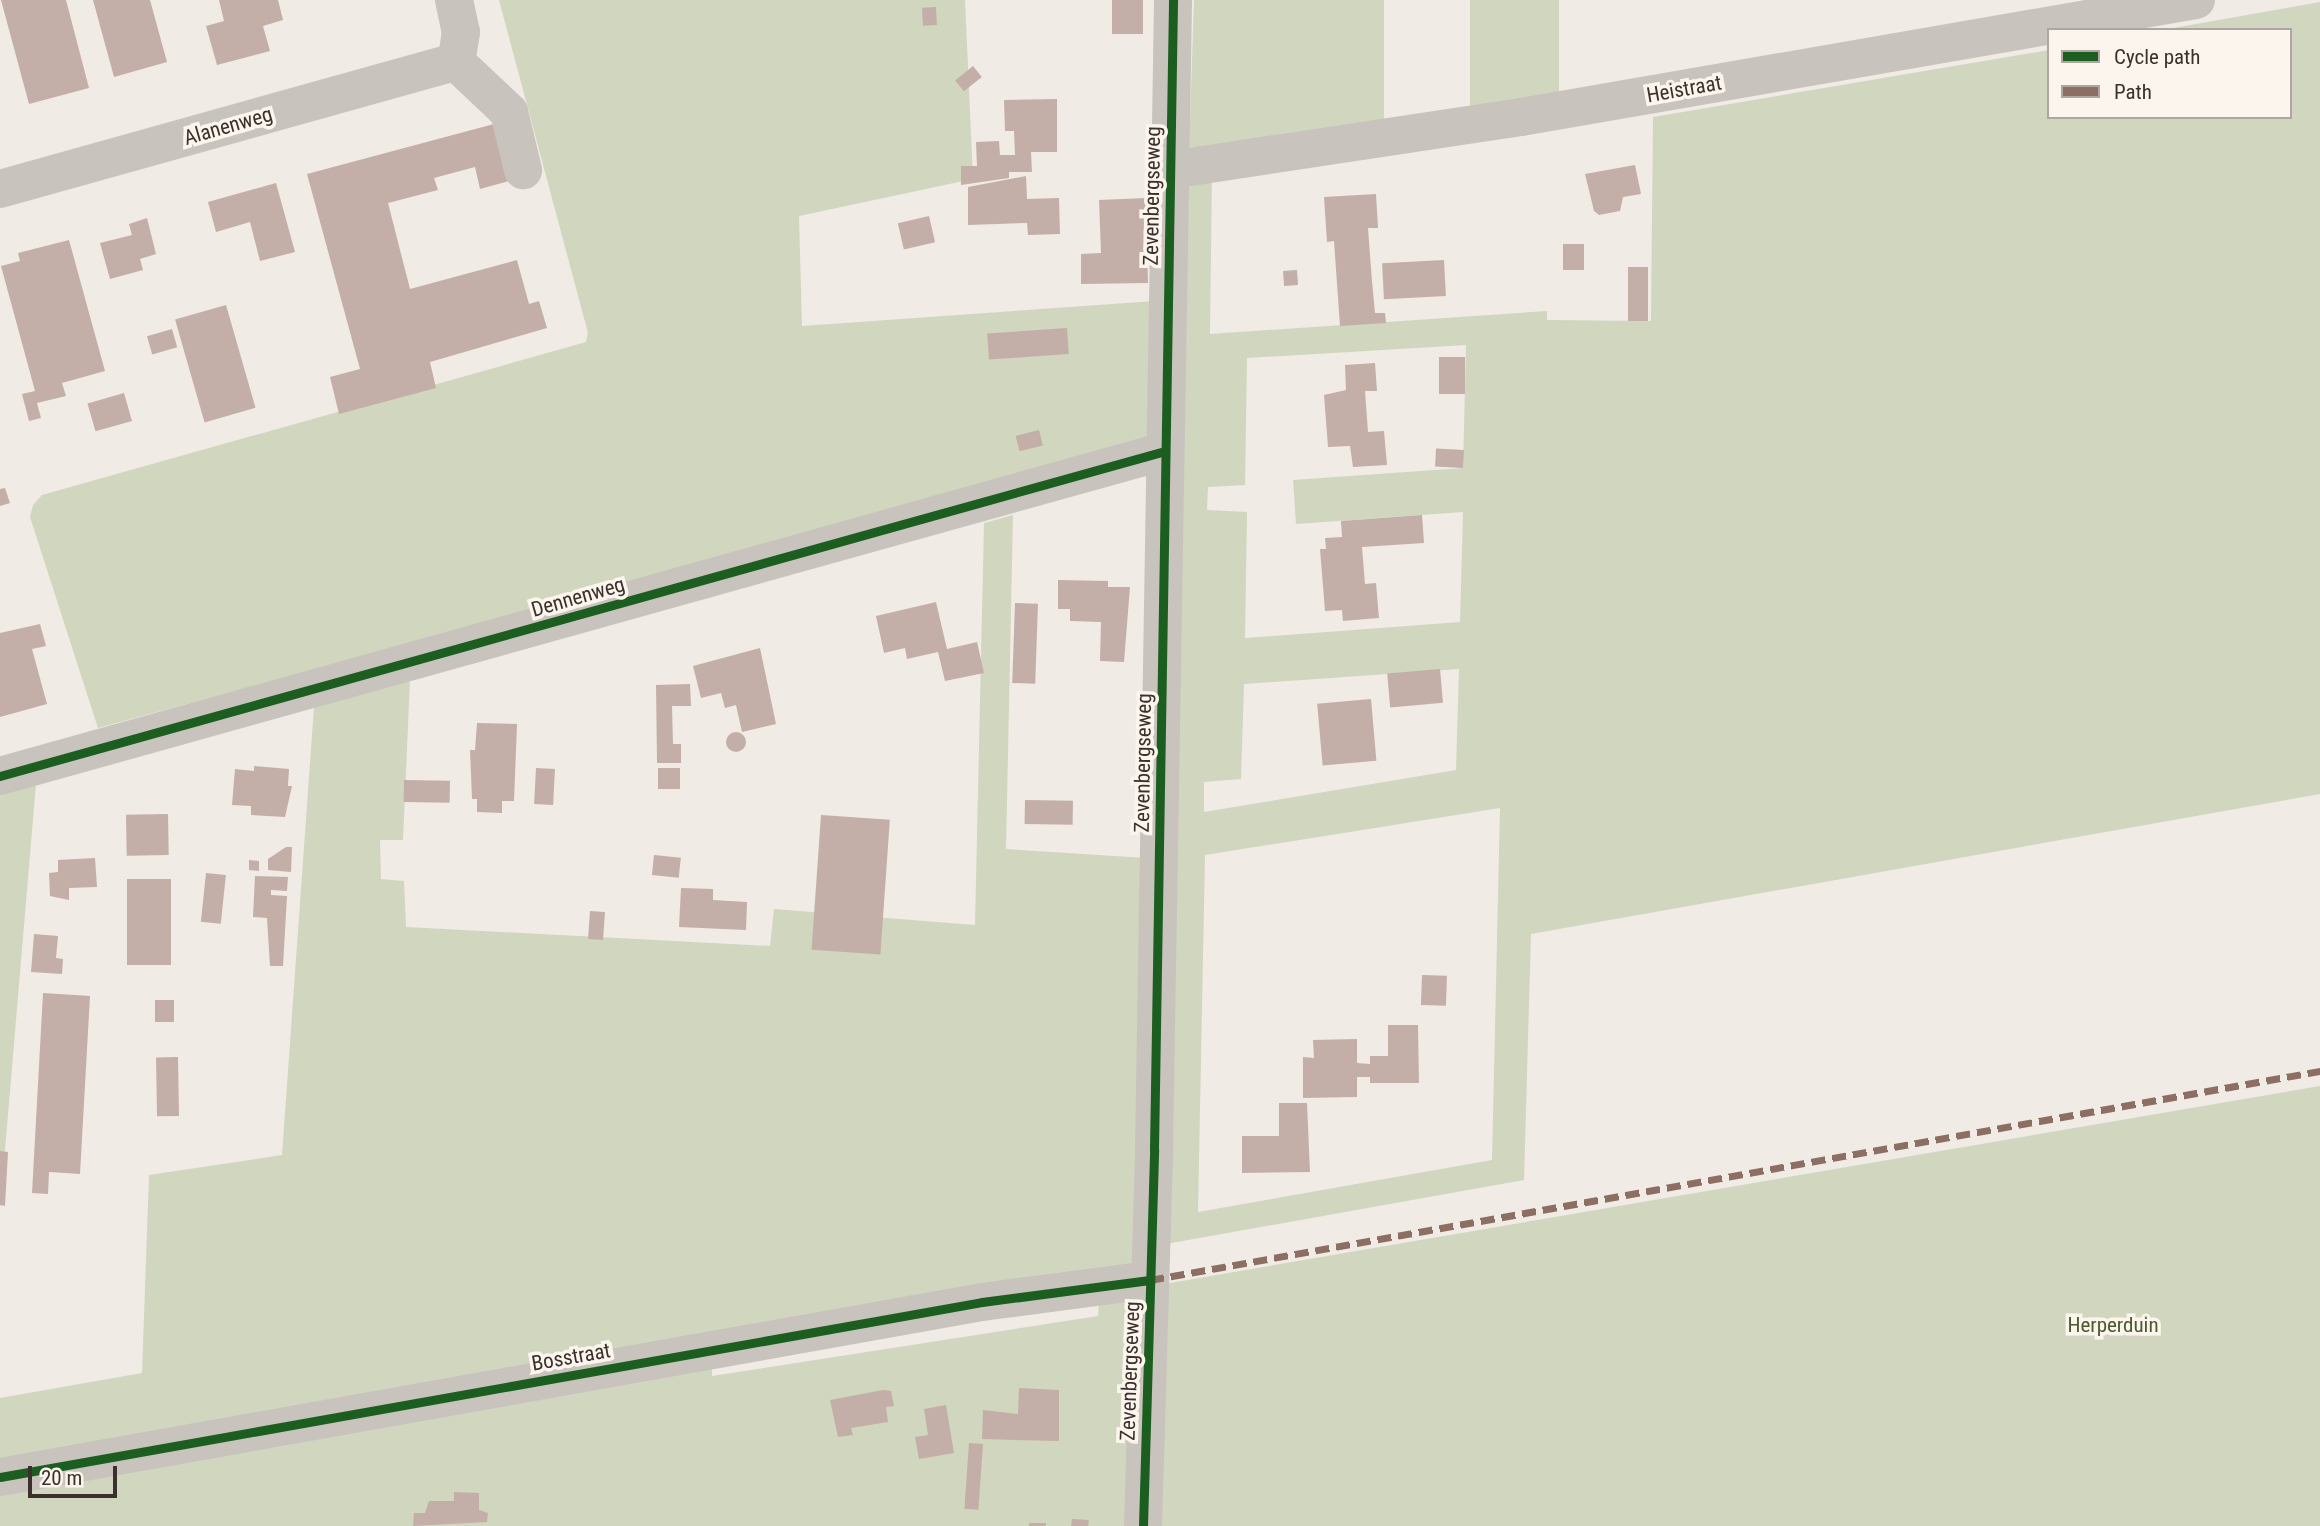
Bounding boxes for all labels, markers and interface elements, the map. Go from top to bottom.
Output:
legend [2047,28,2292,119]
text: Cycle path [2114,45,2200,69]
street label: Heistraat [1644,70,1724,108]
text: Path [2114,80,2152,104]
street label: Alanenweg [181,101,275,151]
street label: Zevenbergseweg [1138,126,1166,266]
street label: Dennenweg [528,572,628,622]
street label: Zevenbergseweg [1129,693,1157,833]
street label: Zevenbergseweg [1115,1301,1145,1441]
park label: Herperduin [2067,1312,2159,1338]
street label: Bosstraat [530,1338,612,1376]
scale bar [32,1452,121,1496]
text: 20 m [41,1466,82,1490]

